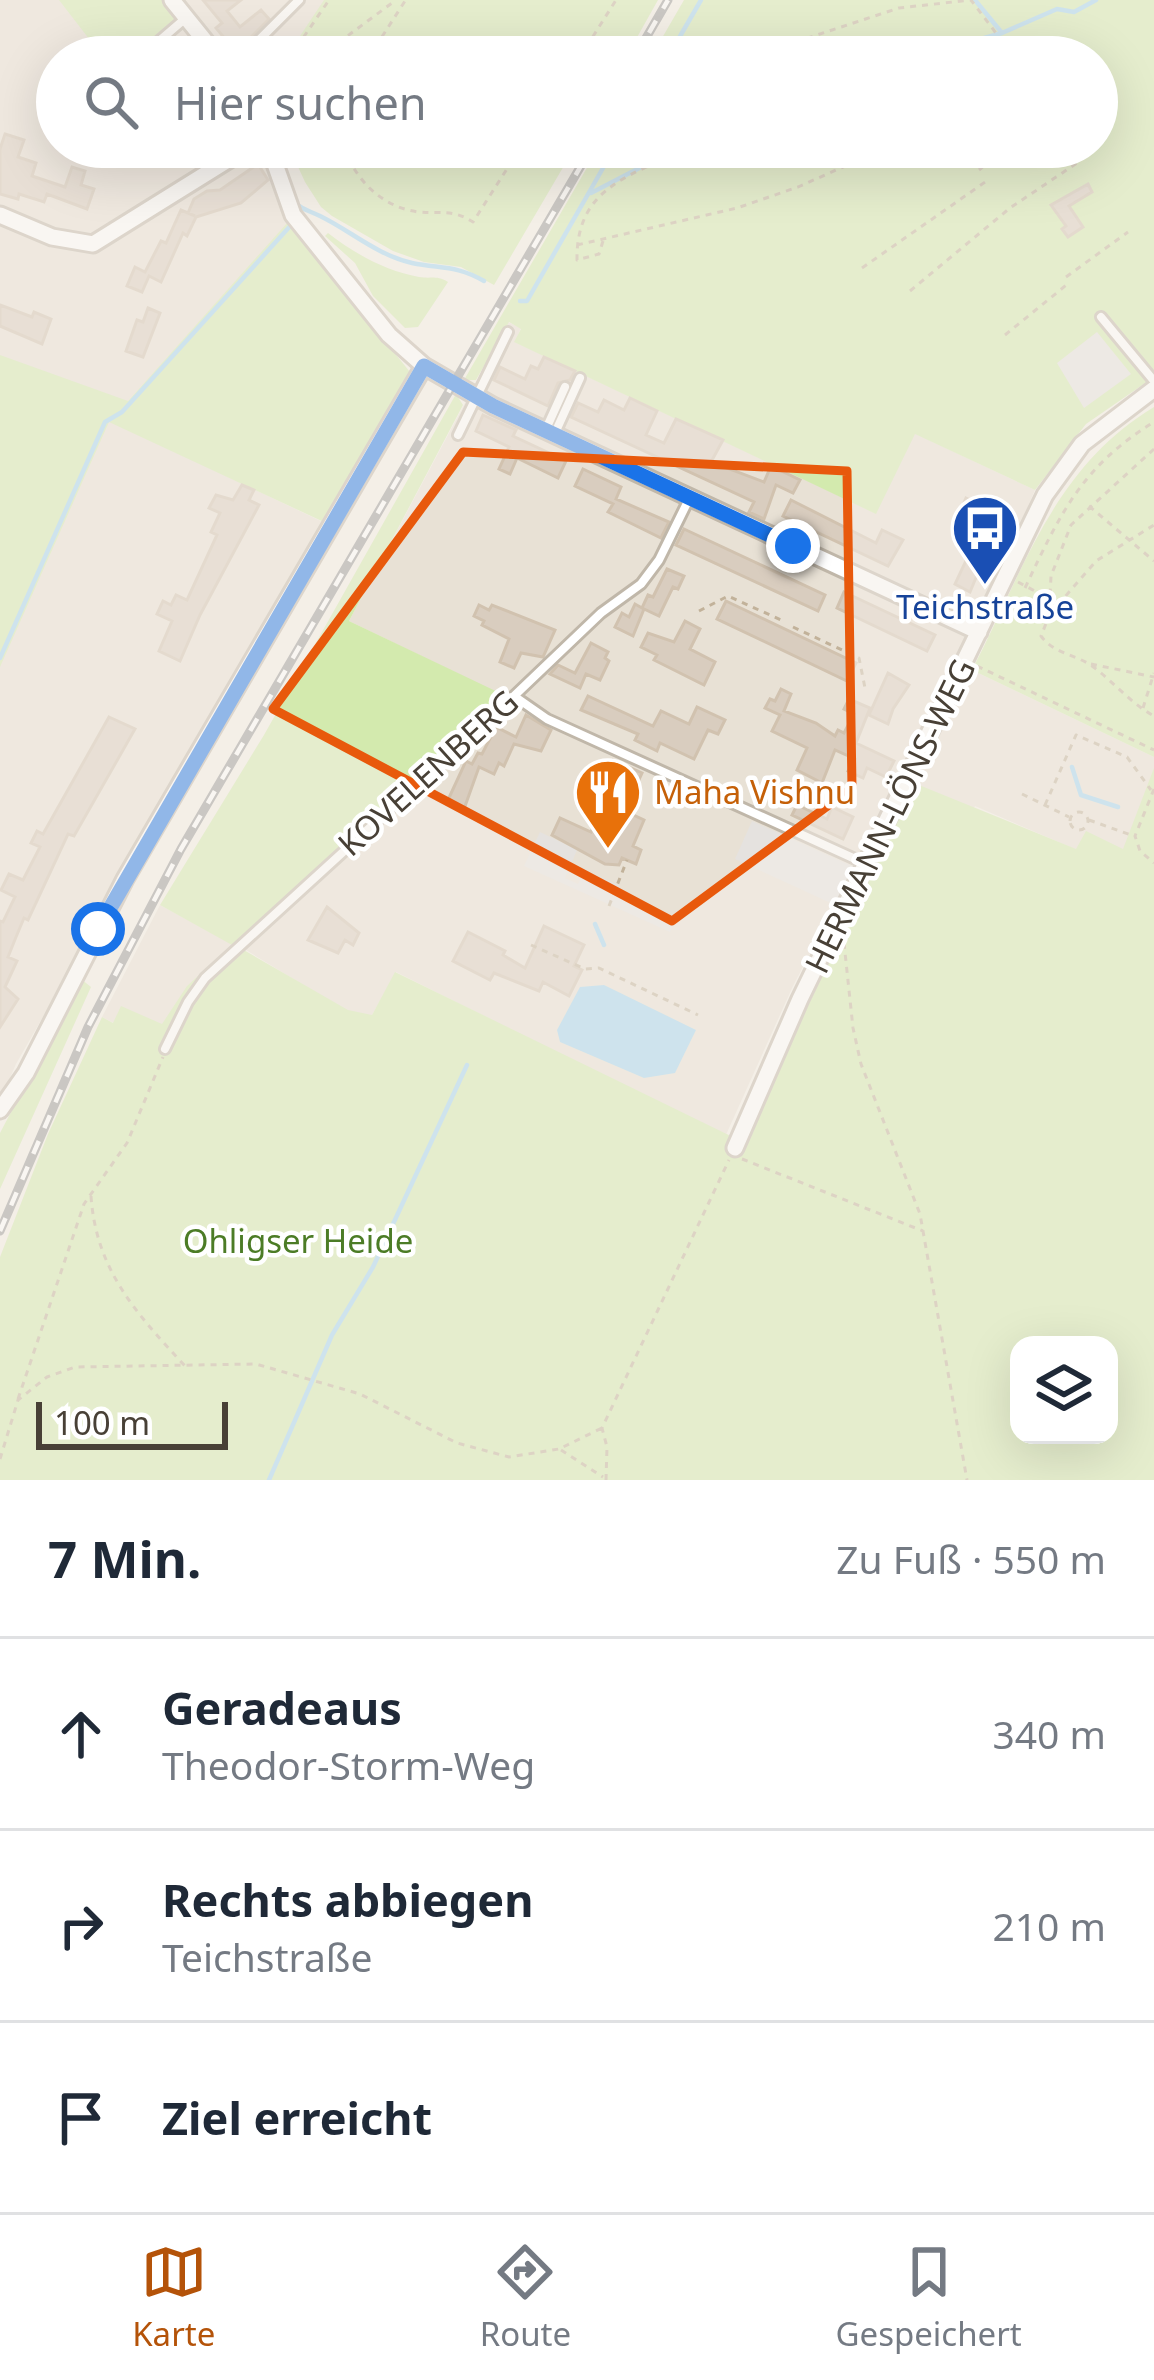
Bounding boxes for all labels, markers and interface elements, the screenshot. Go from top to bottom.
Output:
search box [36,36,1118,168]
icon: search [78,69,144,135]
text: Hier suchen [174,72,427,133]
bus stop icon: Teichstraße [950,493,1020,587]
route end [766,519,820,573]
place label: Teichstraße [896,584,1074,629]
street label: HERMANN-LÖNS-WEG [794,651,985,980]
street label: KOVELENBERG [328,679,528,866]
restaurant icon: Maha Vishnu [573,757,643,851]
place label: Maha Vishnu [654,769,855,814]
route start [71,902,125,956]
park label: Ohligser Heide [183,1218,413,1263]
map controls [1010,1336,1118,1444]
button: layers [1010,1336,1118,1444]
scale bar [36,1396,228,1449]
text: 100 m [54,1400,150,1445]
text: 7 Min. [48,1523,201,1593]
text: Zu Fuß · 550 m [836,1532,1106,1585]
text: Geradeaus [162,1677,402,1738]
icon: ahead [48,1701,114,1767]
text: 340 m [992,1707,1106,1760]
text: Theodor-Storm-Weg [162,1738,535,1791]
text: Rechts abbiegen [162,1869,533,1930]
icon: right [48,1893,114,1959]
text: 210 m [992,1899,1106,1952]
text: Teichstraße [162,1930,372,1983]
icon: arrive [48,2085,114,2151]
text: Ziel erreicht [162,2087,432,2148]
tab: Karte [132,2239,215,2356]
tab: Route [480,2239,571,2356]
tab: Gespeichert [836,2239,1022,2356]

